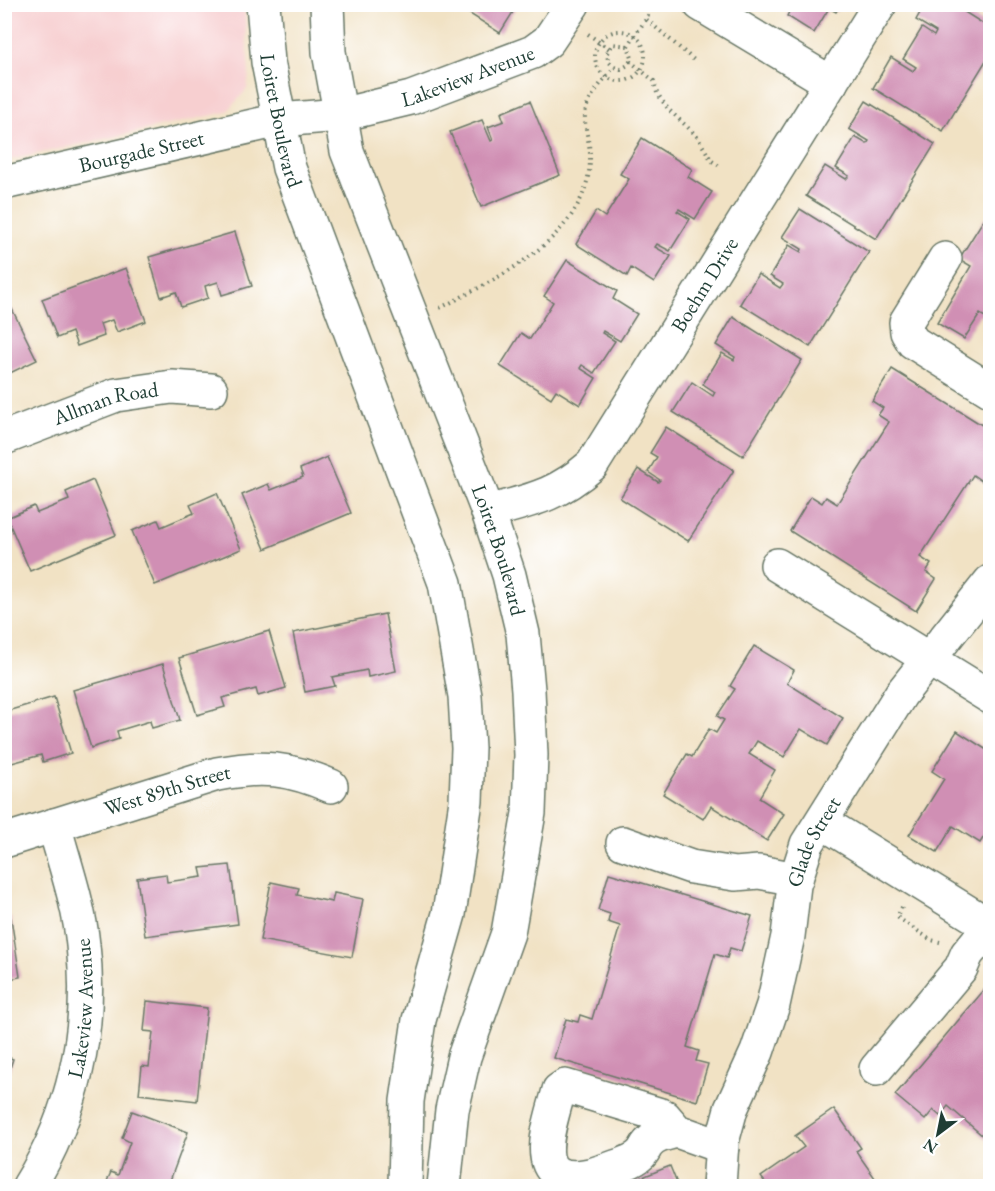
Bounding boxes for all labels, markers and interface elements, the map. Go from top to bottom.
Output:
street label: Lakeview Avenue [399,39,538,113]
street label: Loiret Boulevard [254,53,309,191]
street label: Bourgade Street [76,124,207,178]
street label: Boehm Drive [664,232,744,337]
street label: Allman Road [48,375,160,431]
street label: Loiret Boulevard [466,481,532,619]
street label: West 89th Street [100,758,233,822]
street label: Glade Street [780,791,847,890]
street label: Lakeview Avenue [61,937,99,1081]
north arrow [908,1104,968,1164]
text: N [919,1134,941,1159]

